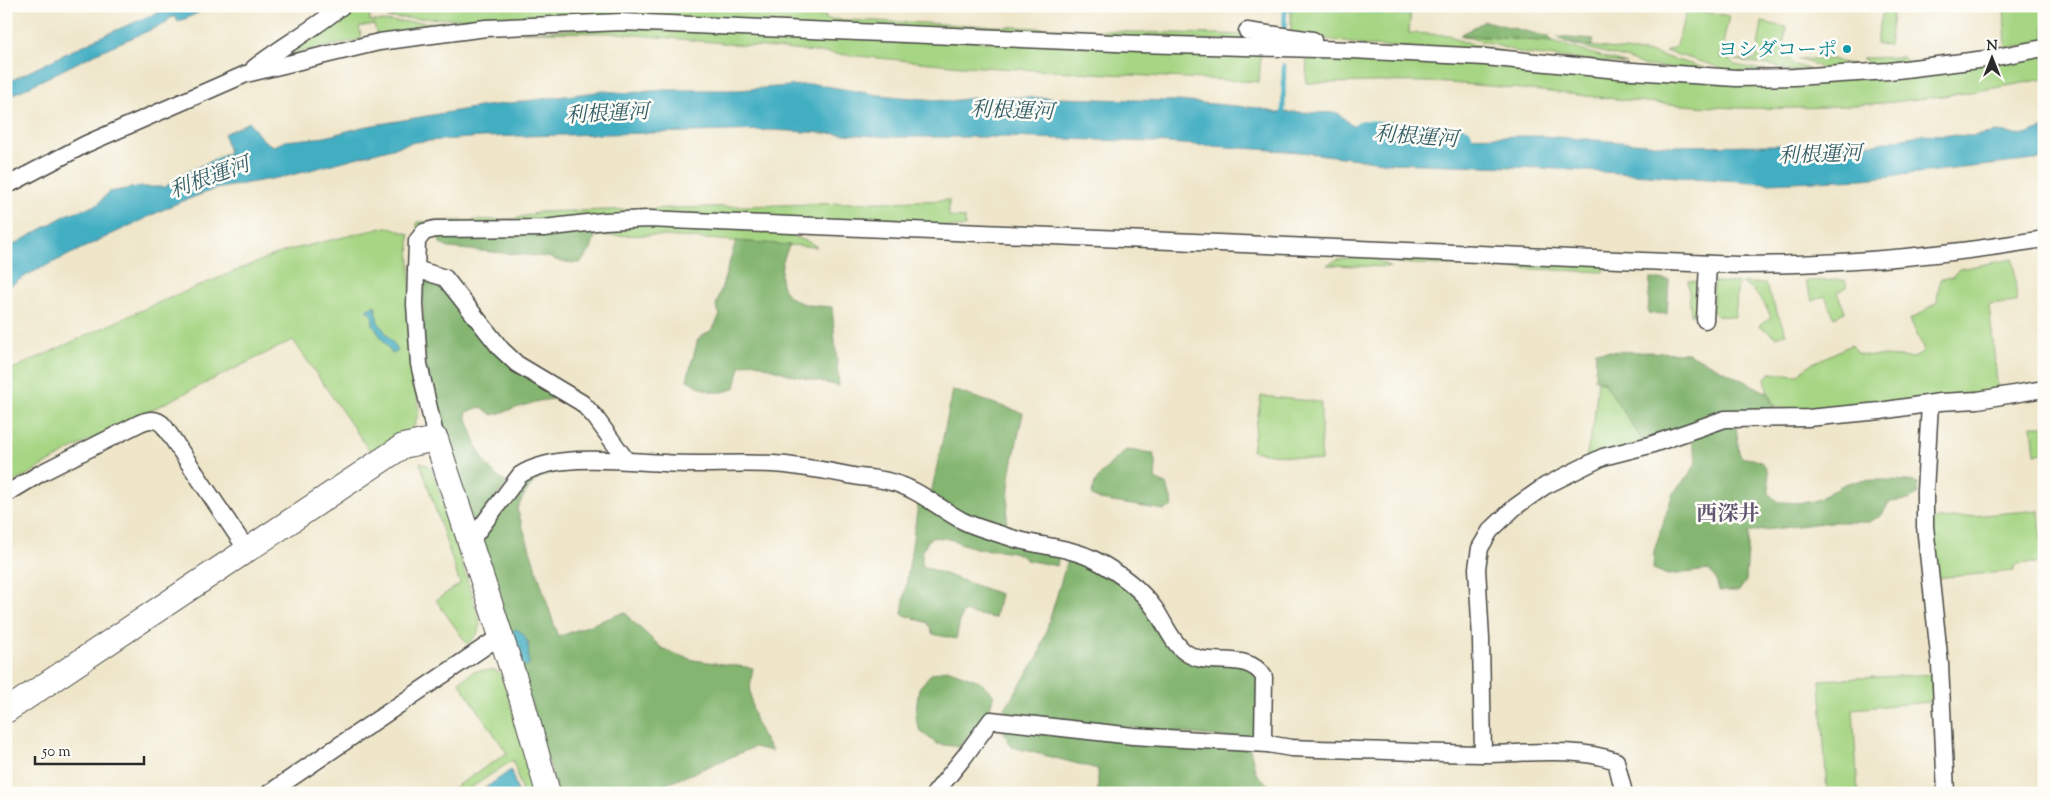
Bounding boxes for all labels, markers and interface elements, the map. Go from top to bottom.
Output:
north arrow [1968,32,2018,82]
place label: ヨシダコーポ [1718,37,1837,66]
text: N [1986,37,1998,57]
marker: ヨシダコーポ [1841,43,1853,55]
water label: 利根運河 [969,96,1058,129]
water label: 利根運河 [564,98,654,132]
water label: 利根運河 [1373,120,1463,156]
water label: 利根運河 [1778,139,1867,172]
water label: 利根運河 [165,149,258,207]
district label: 西深井 [1697,500,1760,530]
scale bar [35,734,144,766]
text: 50 m [41,742,71,763]

